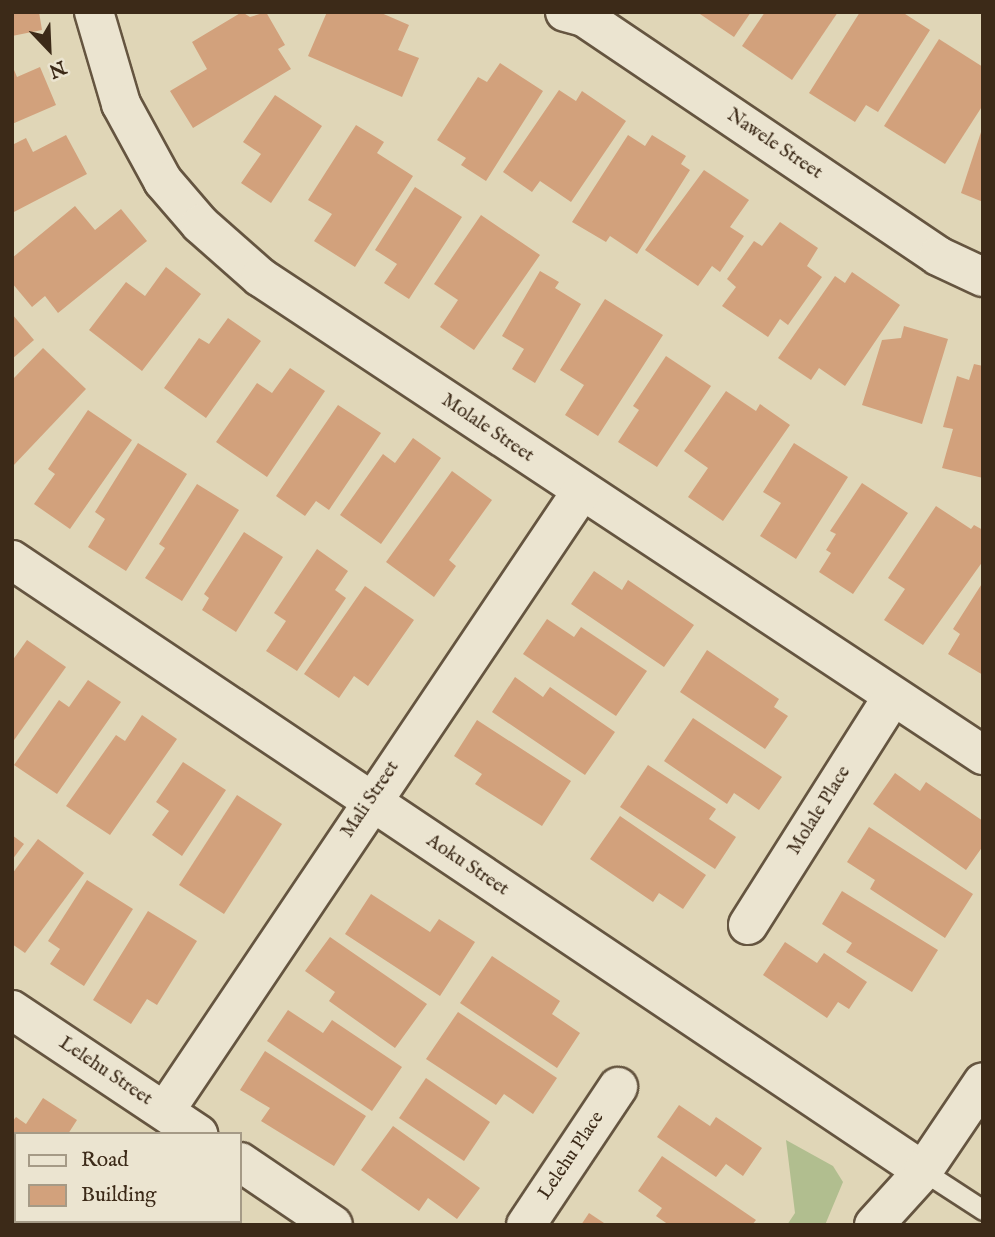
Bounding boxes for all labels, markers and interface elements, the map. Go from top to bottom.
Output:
north arrow [14,14,84,84]
text: N [45,54,69,83]
street label: Nawele Street [722,105,826,185]
street label: Molale Street [437,390,537,468]
street label: Mali Street [337,757,405,843]
street label: Molale Place [784,762,856,860]
street label: Aoku Street [422,830,512,902]
street label: Lelehu Street [54,1033,156,1111]
street label: Lelehu Place [534,1108,610,1204]
legend [14,1132,242,1223]
text: Road [81,1147,128,1174]
text: Building [81,1182,156,1209]

